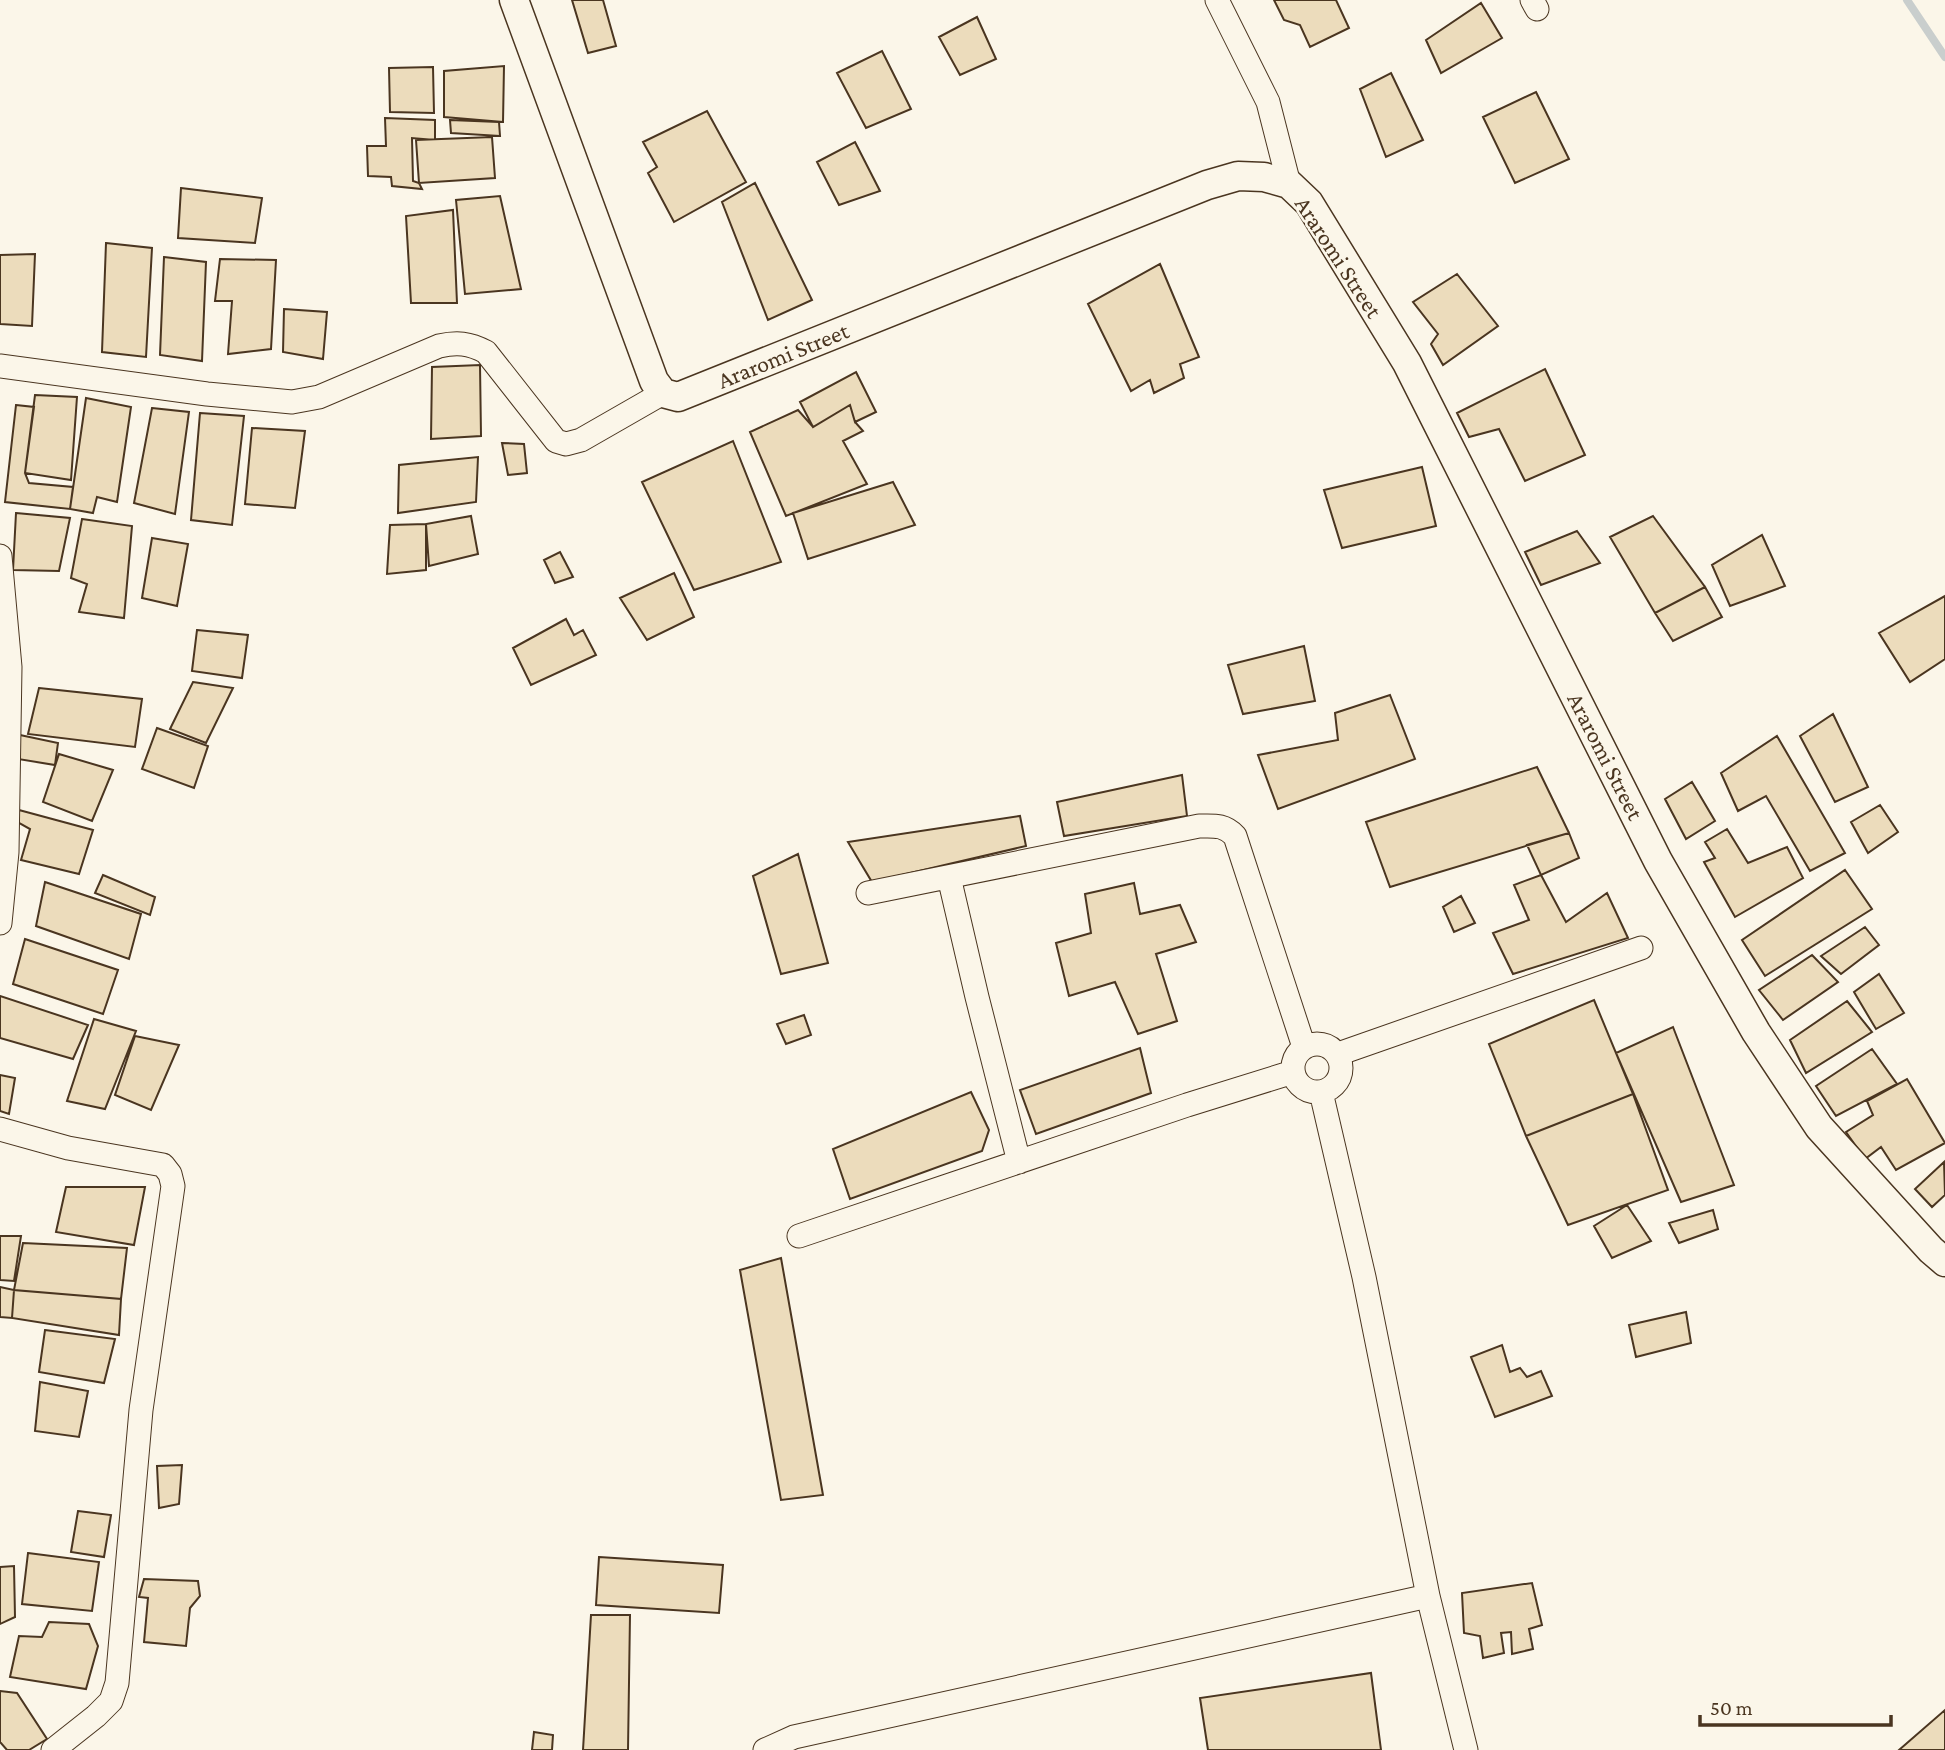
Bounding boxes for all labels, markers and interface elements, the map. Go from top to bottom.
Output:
street label: Araromi Street [1290,191,1389,324]
street label: Araromi Street [713,316,853,394]
street label: Araromi Street [1562,688,1650,825]
scale bar [1700,1684,1891,1728]
text: 50 m [1710,1696,1753,1720]

